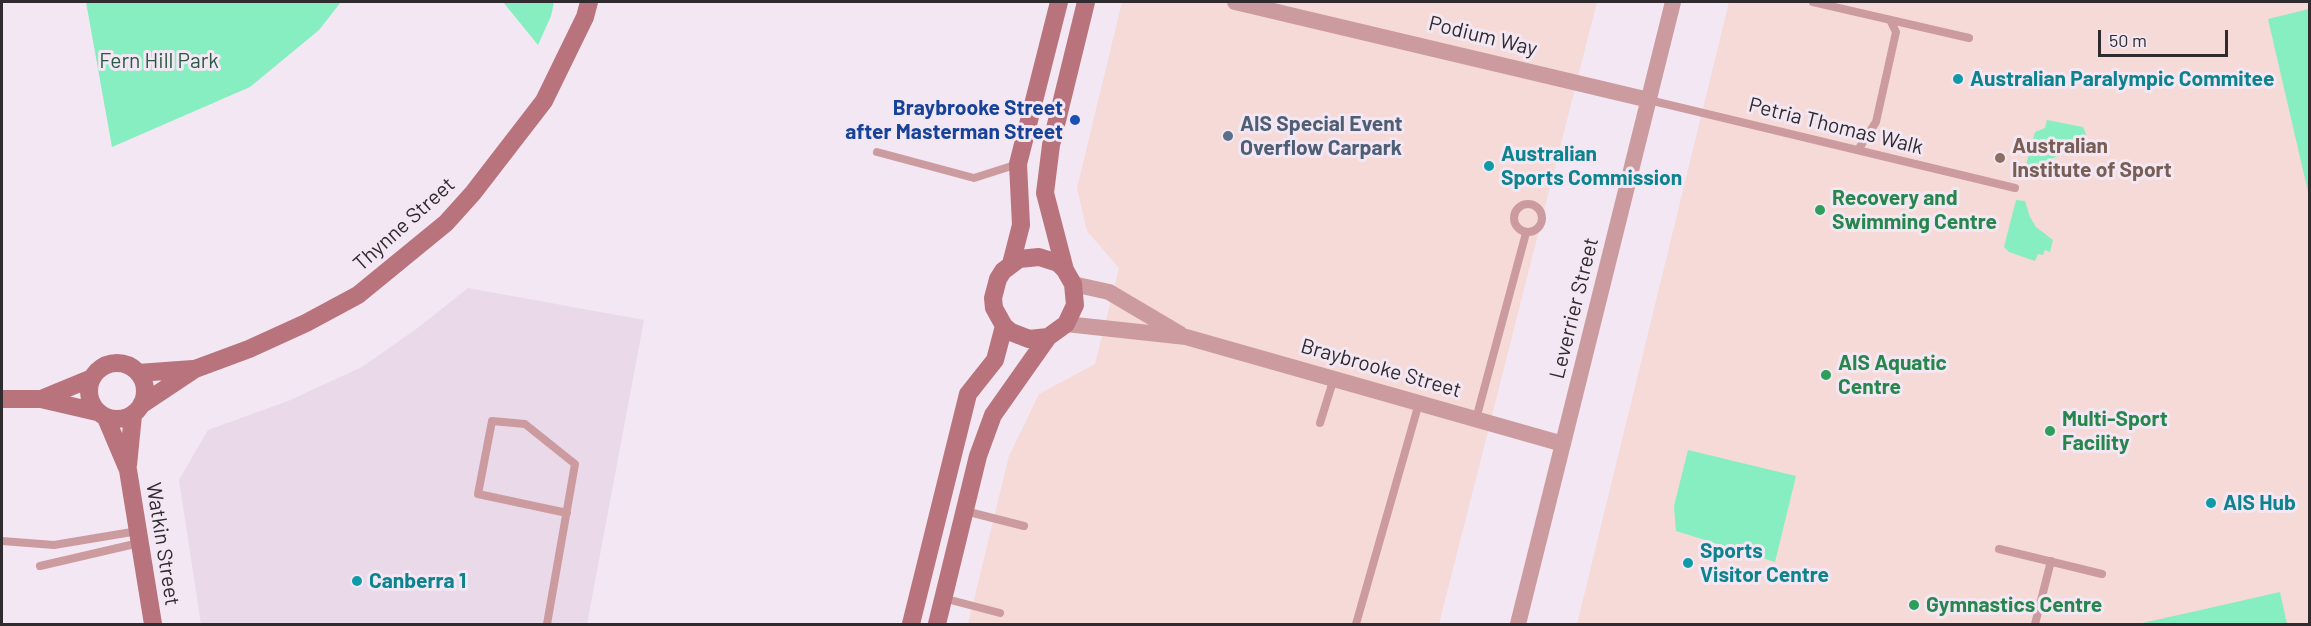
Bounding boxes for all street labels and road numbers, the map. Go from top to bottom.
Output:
street label: Podium Way [1426,10,1540,62]
street label: Petria Thomas Walk [1746,92,1926,160]
street label: Thynne Street [348,172,460,276]
street label: Leverrier Street [1544,235,1604,381]
street label: Braybrooke Street [1298,333,1464,403]
street label: Watkin Street [141,481,185,607]

